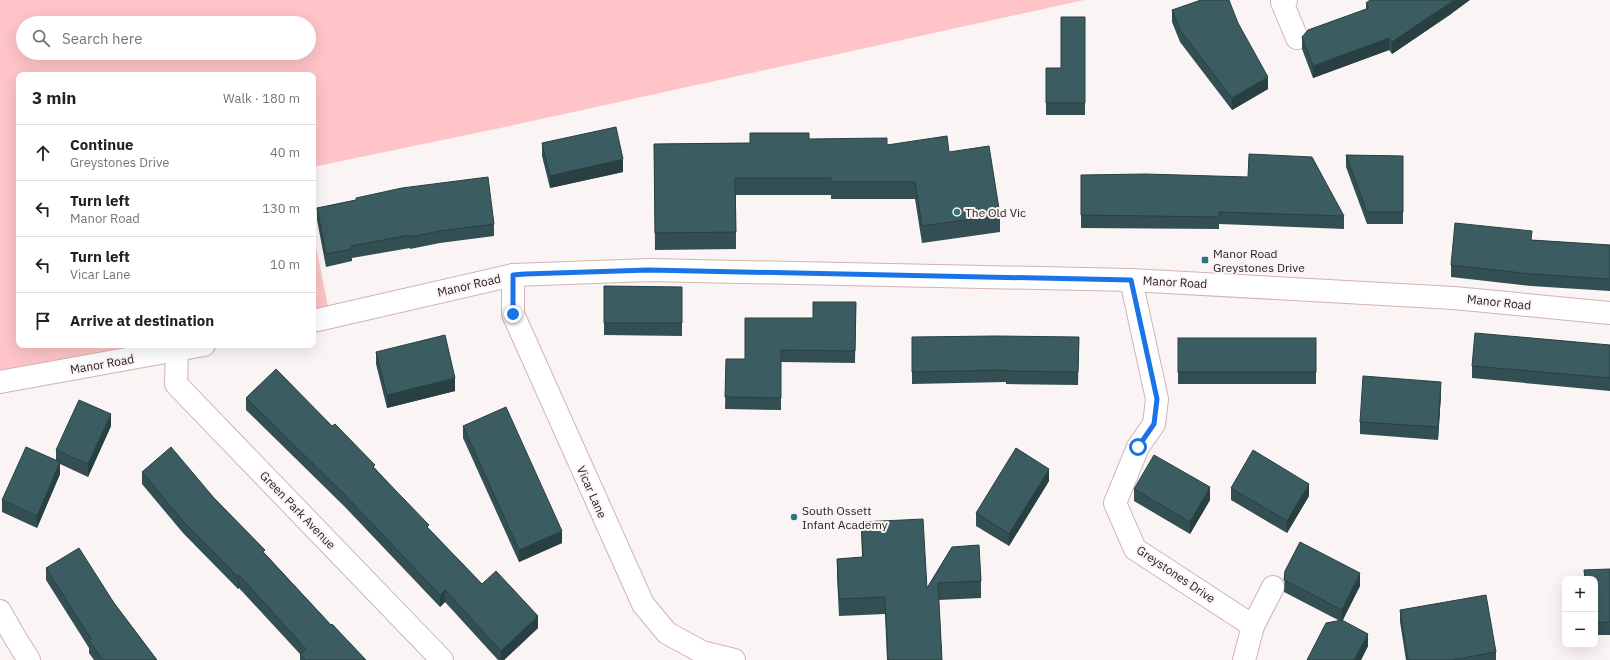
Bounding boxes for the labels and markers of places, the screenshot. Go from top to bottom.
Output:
place label: The Old Vic [965,205,1026,220]
marker: The Old Vic [952,207,962,217]
place label: Manor Road Greystones Drive [1213,246,1305,275]
marker: Manor Road Greystones Drive [1200,255,1210,265]
place label: South Ossett Infant Academy [802,503,888,532]
marker: South Ossett Infant Academy [789,512,799,522]

